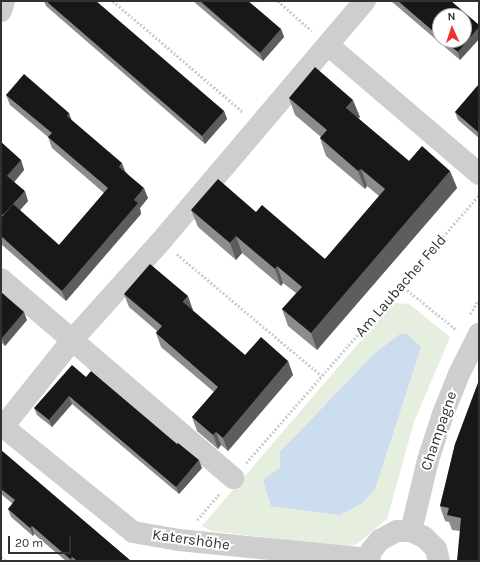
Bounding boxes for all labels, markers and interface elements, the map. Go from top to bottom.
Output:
north arrow [432,8,472,48]
text: N [447,10,456,23]
street label: Am Laubacher Feld [352,231,450,341]
street label: Champagne [417,389,461,473]
street label: Katershöhe [151,526,231,554]
scale bar [10,528,73,554]
text: 20 m [15,536,43,550]

